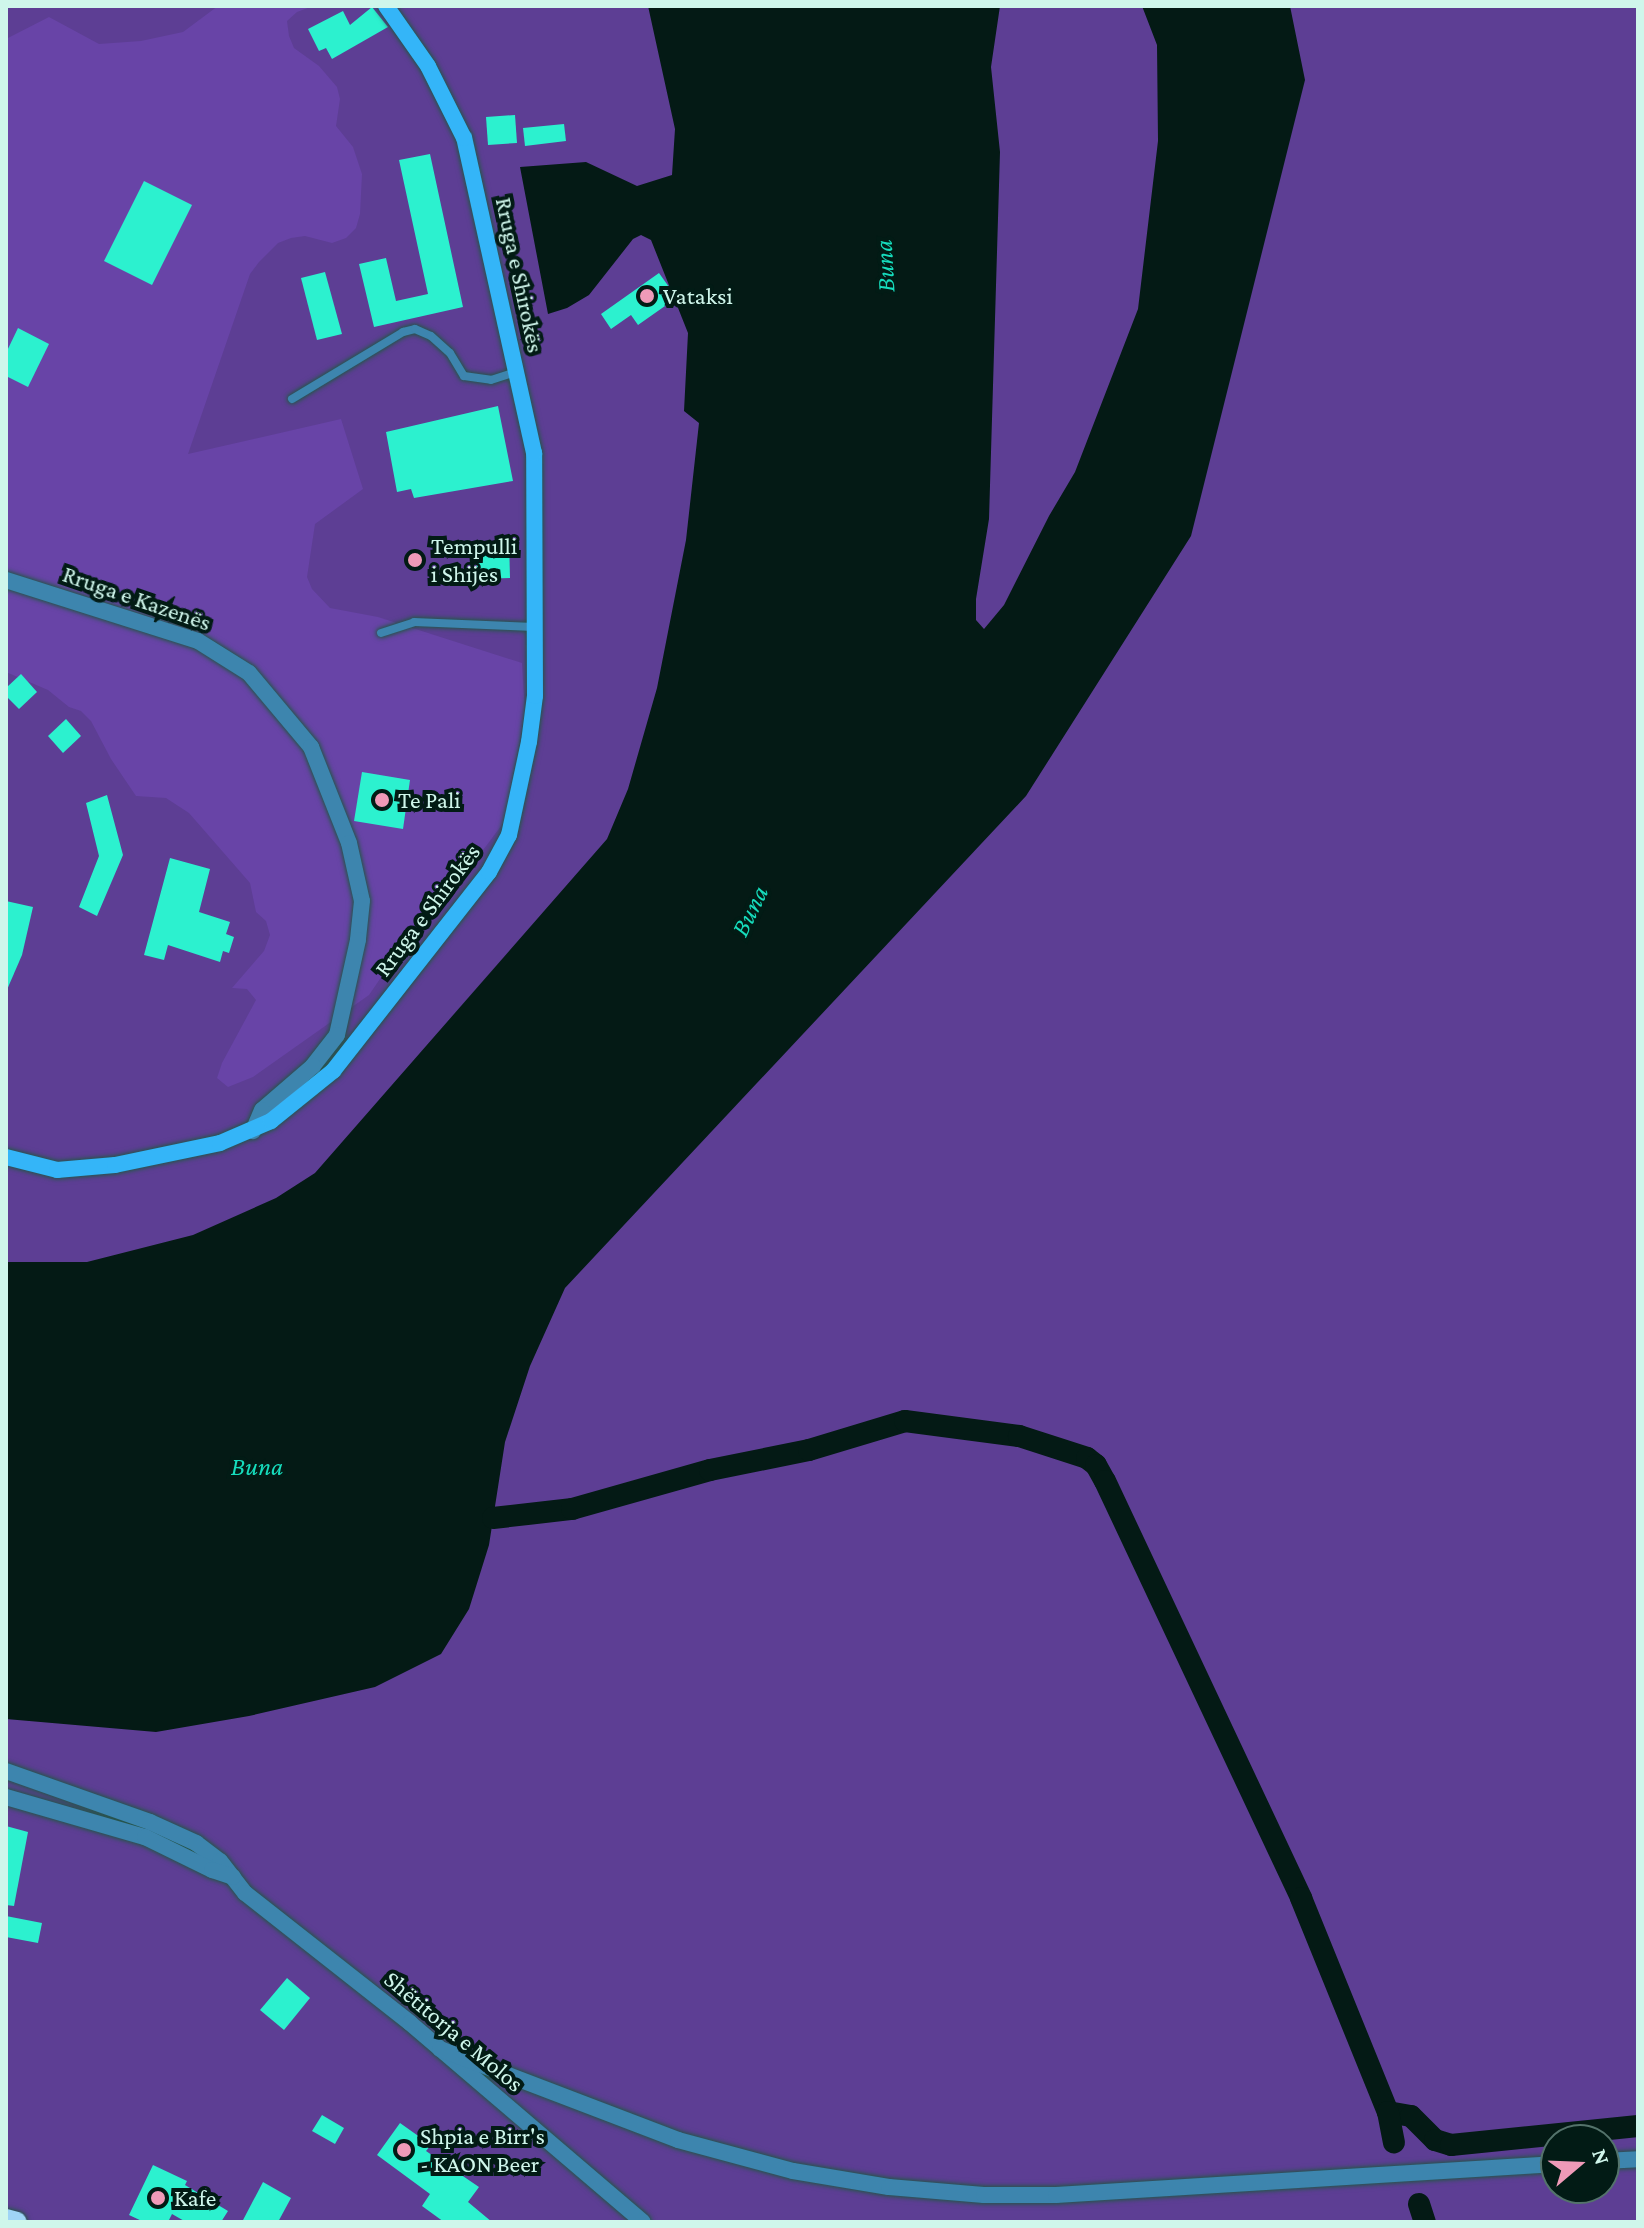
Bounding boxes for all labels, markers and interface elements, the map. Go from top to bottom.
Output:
street label: Rruga e Shirokës [489,195,551,355]
water label: Buna [868,239,902,293]
place label: Vataksi [663,282,733,310]
marker: Vataksi [638,287,656,305]
place label: Tempulli i Shijes [431,532,517,588]
marker: Tempulli i Shijes [406,551,424,569]
street label: Rruga e Kazenës [59,559,215,637]
place label: Te Pali [398,786,461,814]
marker: Te Pali [373,791,391,809]
street label: Rruga e Shirokës [368,838,486,982]
water label: Buna [724,881,776,941]
water label: Buna [231,1451,283,1483]
street label: Shëtitorja e Molos [378,1964,530,2098]
place label: Shpia e Birr's - KAON Beer [420,2122,545,2178]
north arrow [1540,2124,1620,2204]
marker: Shpia e Birr's - KAON Beer [395,2141,413,2159]
text: N [1587,2146,1616,2168]
place label: Kafe [174,2184,216,2212]
marker: Kafe [149,2189,167,2207]

